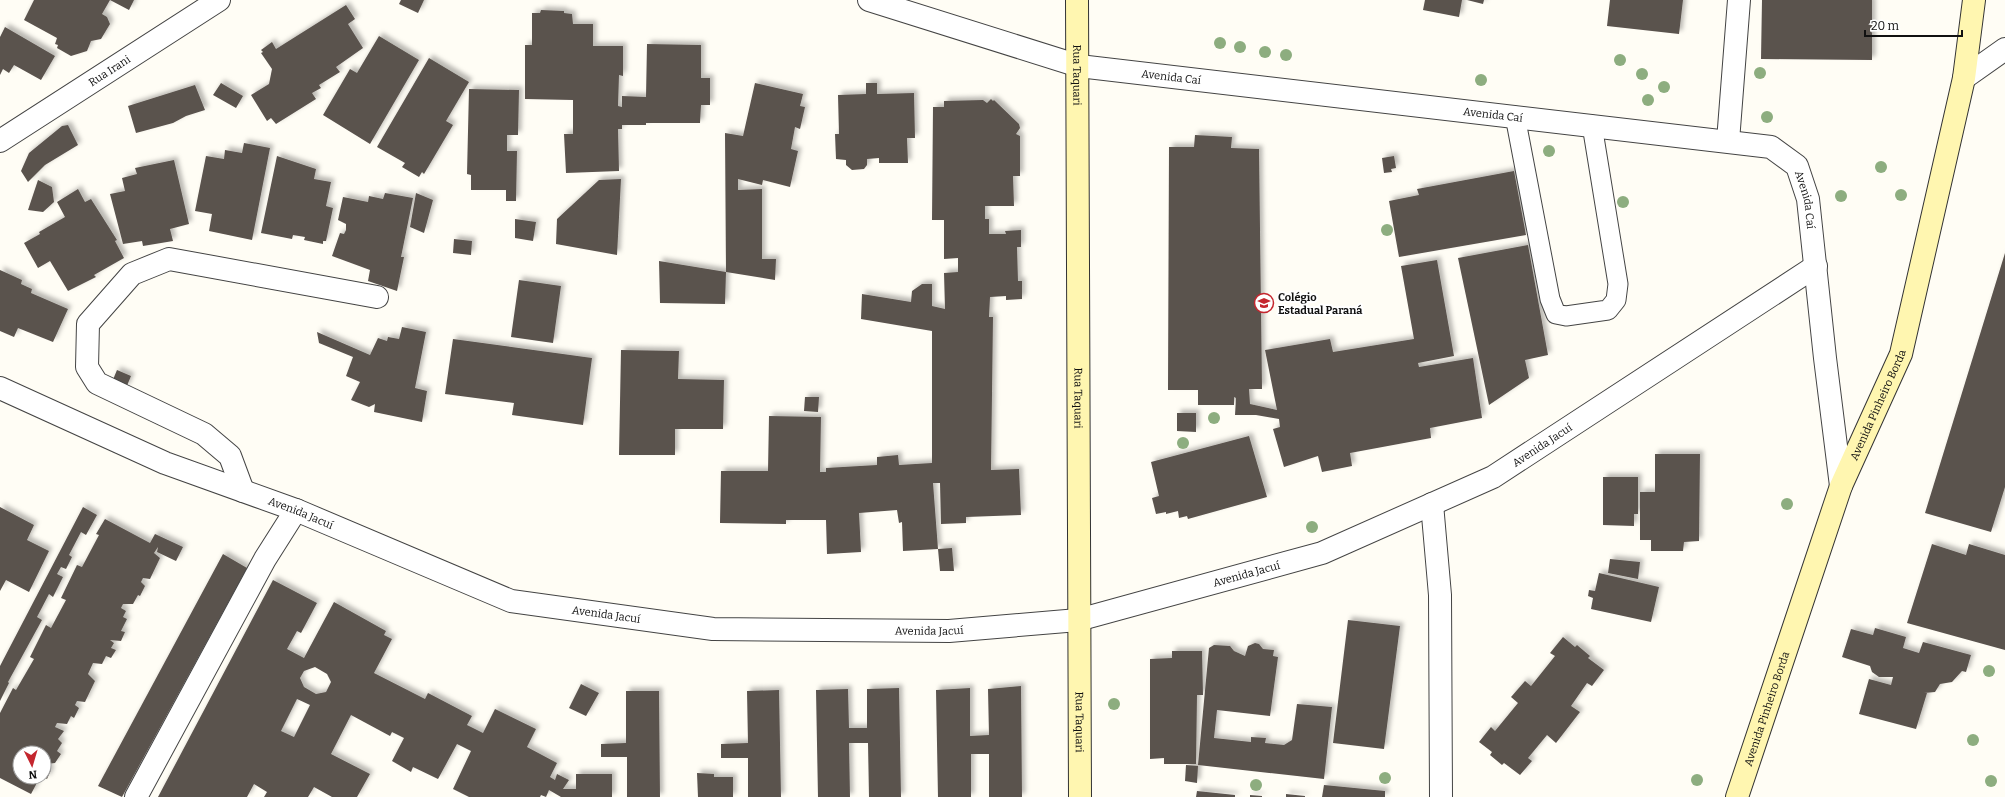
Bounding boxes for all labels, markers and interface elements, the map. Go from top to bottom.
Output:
scale bar [1865,12,1962,38]
text: 20 m [1871,19,1900,33]
street label: Rua Taquari [1070,44,1083,106]
street label: Rua Irani [86,53,133,89]
street label: Avenida Caí [1141,67,1202,87]
street label: Avenida Caí [1462,105,1524,125]
street label: Avenida Caí [1792,169,1817,230]
place label: Colégio Estadual Paraná [1278,291,1363,317]
school or university icon: Colégio Estadual Paraná [1253,292,1275,314]
street label: Avenida Pinheiro Borda [1848,349,1909,462]
street label: Rua Taquari [1071,367,1085,429]
street label: Avenida Jacuí [1510,421,1575,470]
street label: Avenida Jacuí [267,495,336,532]
street label: Avenida Jacuí [1212,559,1282,590]
street label: Avenida Jacuí [571,604,642,626]
street label: Avenida Jacuí [895,624,965,638]
street label: Avenida Pinheiro Borda [1742,650,1792,768]
street label: Rua Taquari [1073,691,1086,753]
north arrow [12,745,52,785]
text: N [28,768,38,781]

